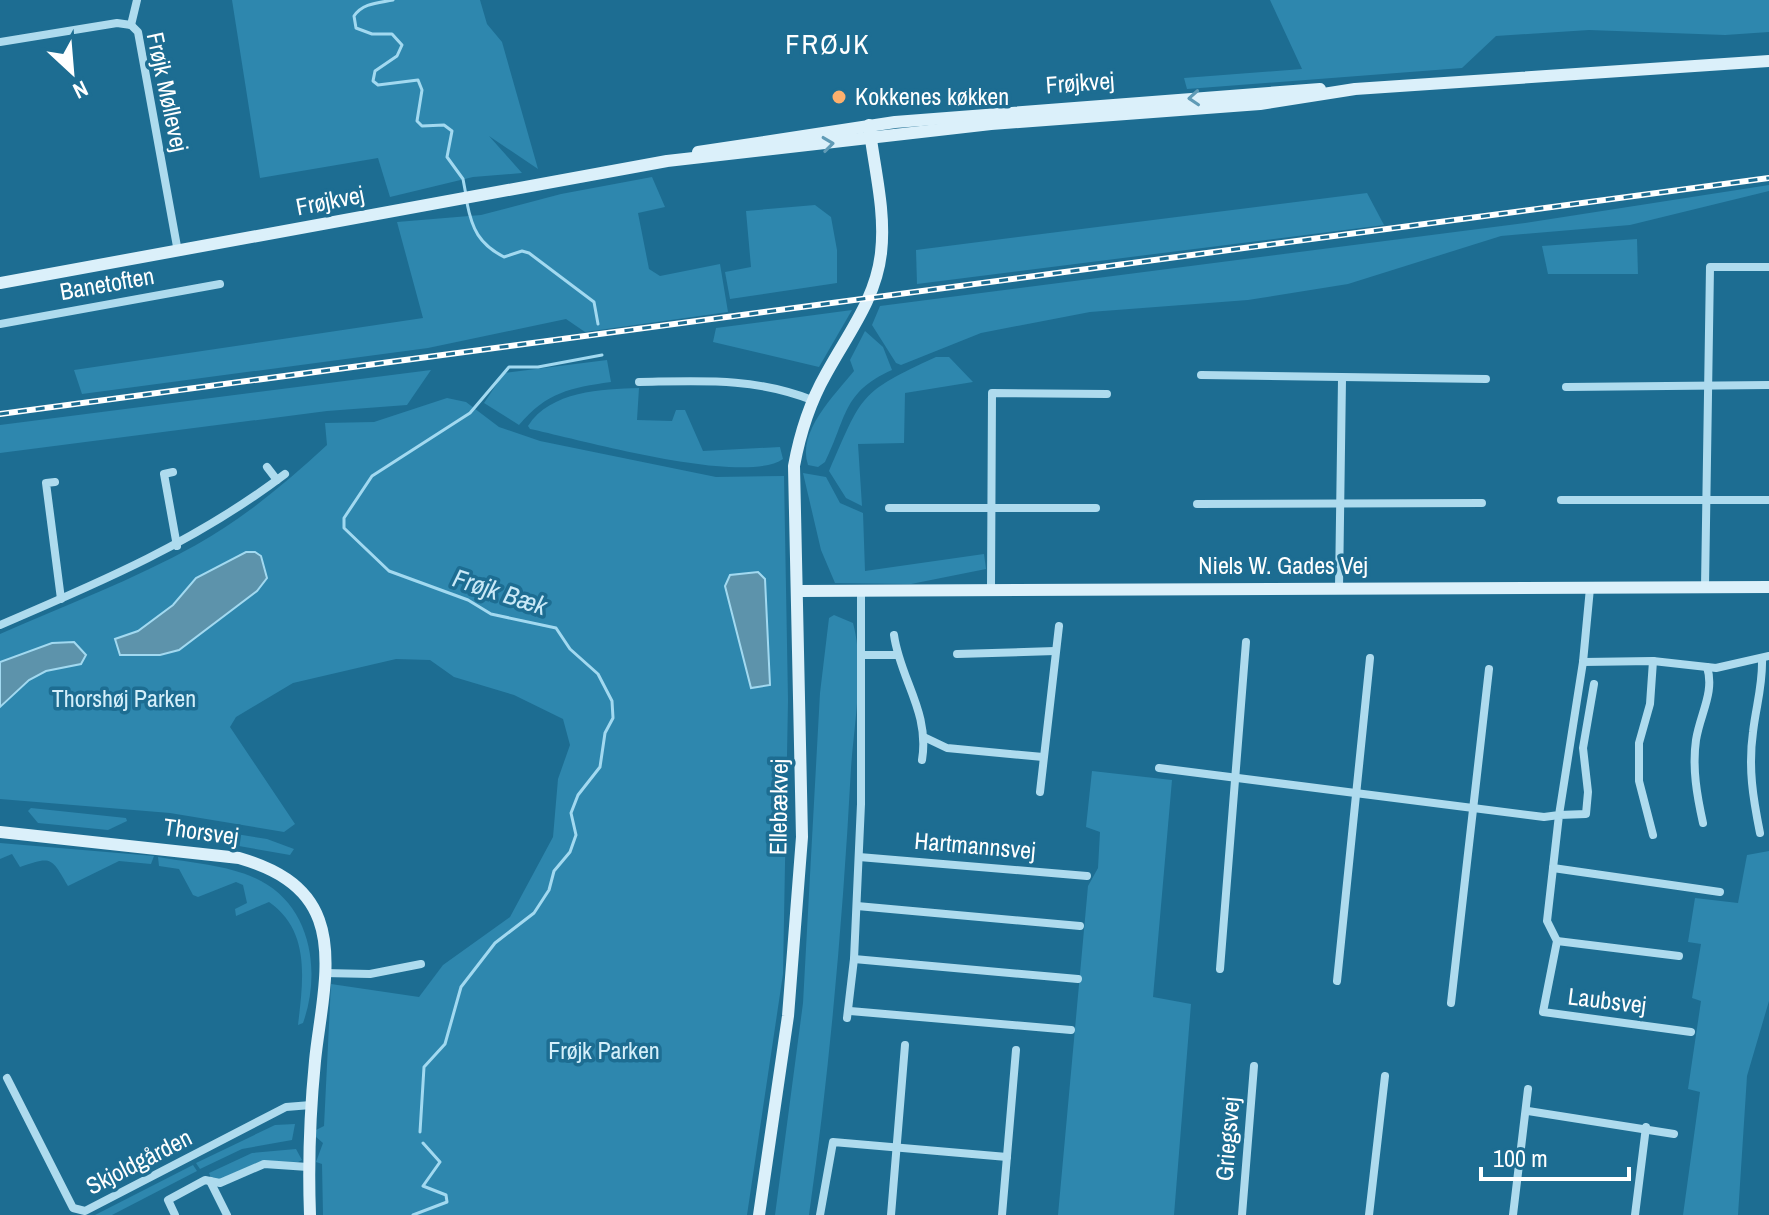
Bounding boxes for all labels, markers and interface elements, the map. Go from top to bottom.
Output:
district label: FRØJK [785,25,871,63]
street label: Frøjk Møllevej [140,29,196,154]
north arrow [32,32,112,112]
street label: Frøjkvej [1044,64,1115,100]
text: N [68,74,93,106]
place label: Kokkenes køkken [855,80,1009,112]
marker: Kokkenes køkken [830,88,848,106]
one-way arrow [1187,89,1200,106]
one-way arrow [821,136,835,153]
street label: Frøjkvej [293,178,367,222]
street label: Banetoften [57,259,156,307]
street label: Niels W. Gades Vej [1198,549,1368,581]
water label: Frøjk Bæk [449,560,553,624]
park label: Thorshøj Parken [52,682,196,714]
street label: Ellebækvej [761,759,795,855]
street label: Thorsvej [162,810,241,852]
street label: Hartmannsvej [913,824,1037,866]
street label: Laubsvej [1566,979,1648,1021]
park label: Frøjk Parken [548,1034,660,1066]
street label: Griegsvej [1207,1096,1247,1182]
street label: Skjoldgården [80,1121,197,1201]
scale bar [1481,1131,1629,1181]
text: 100 m [1493,1142,1548,1174]

